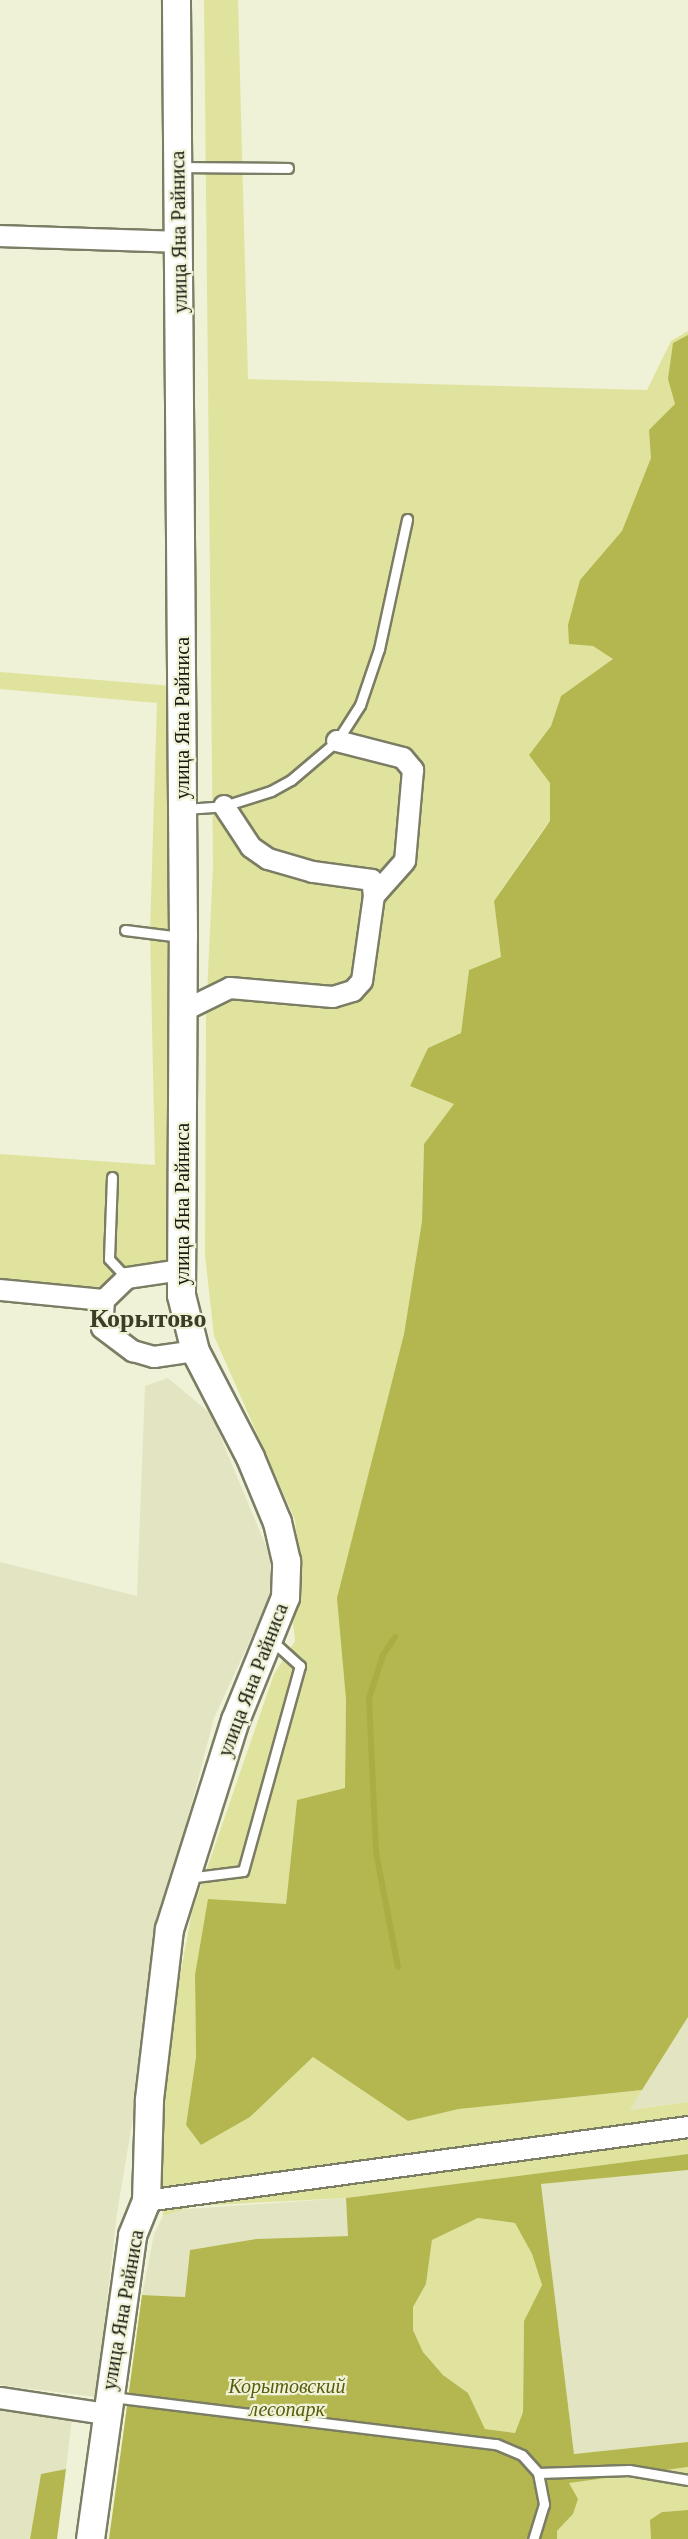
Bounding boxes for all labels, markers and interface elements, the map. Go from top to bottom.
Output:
street label: улица Яна Райниса [166,151,192,313]
street label: улица Яна Райниса [170,637,194,799]
street label: улица Яна Райниса [170,1123,194,1285]
district label: Корытово [90,1303,206,1335]
street label: улица Яна Райниса [213,1600,293,1760]
street label: улица Яна Райниса [97,2228,149,2392]
park label: Корытовский лесопарк [228,2374,346,2421]

